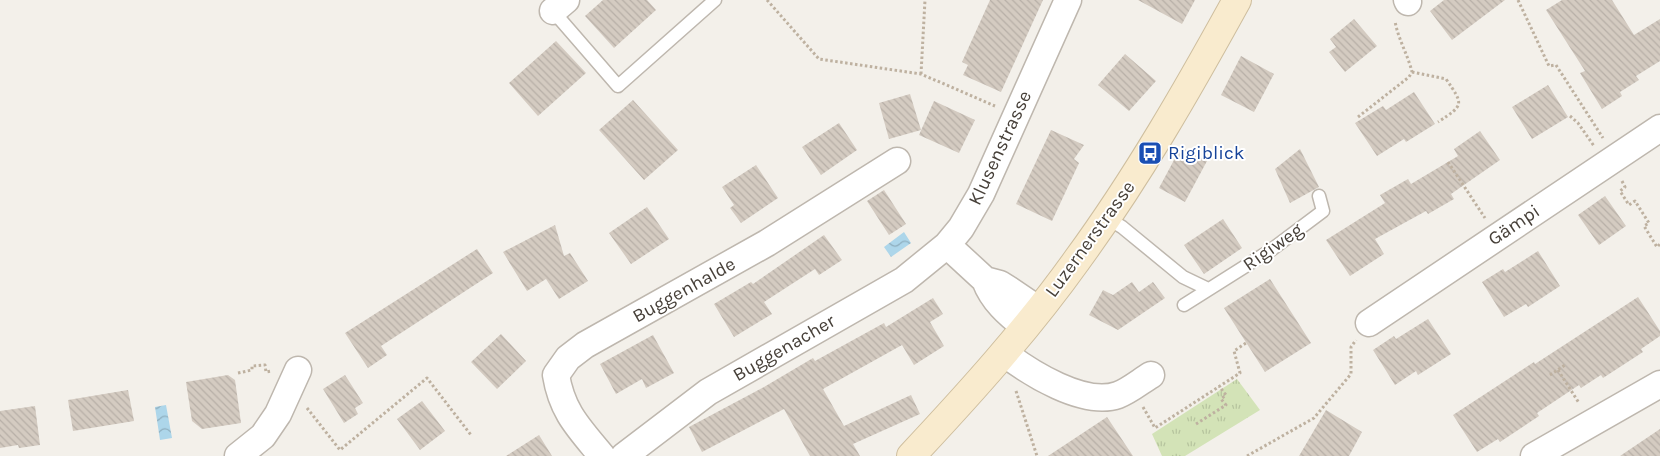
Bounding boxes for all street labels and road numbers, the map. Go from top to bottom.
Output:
street label: Klusenstrasse [964,87,1036,209]
street label: Luzernerstrasse [1040,177,1140,301]
street label: Gämpi [1484,200,1544,250]
street label: Rigiweg [1239,218,1307,275]
street label: Buggenhalde [629,253,739,327]
street label: Buggenacher [729,310,839,386]

